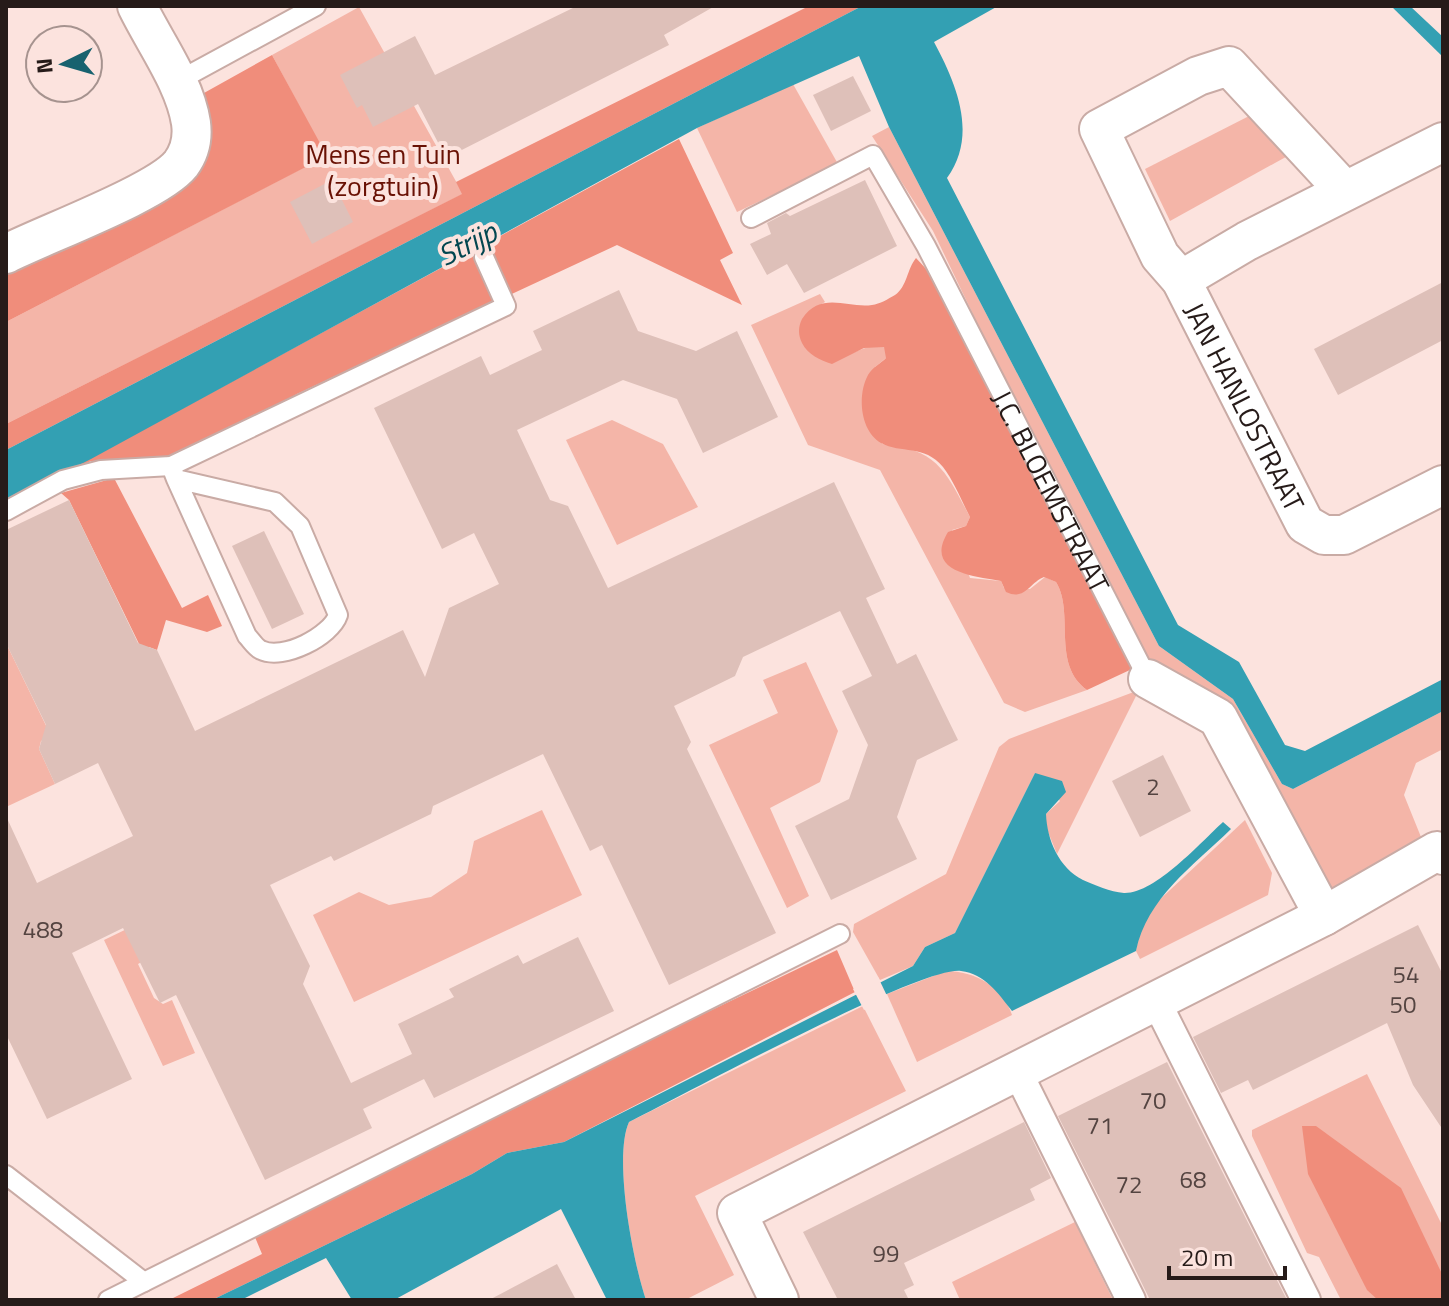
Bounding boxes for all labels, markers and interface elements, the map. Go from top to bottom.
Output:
north arrow [24,24,104,104]
text: N [26,57,62,75]
park label: Mens en Tuin (zorgtuin) [305,132,461,207]
water label: Strijp [429,208,506,277]
street label: JAN HANLOSTRAAT [1174,294,1317,519]
street label: J.C. BLOEMSTRAAT [982,382,1122,600]
house number: 2 [1146,768,1160,804]
house number: 488 [23,911,63,947]
house number: 54 [1393,956,1419,992]
house number: 50 [1390,986,1416,1022]
house number: 70 [1140,1082,1166,1118]
house number: 71 [1087,1107,1113,1143]
house number: 68 [1180,1161,1206,1197]
house number: 72 [1116,1166,1142,1202]
scale bar [1169,1230,1285,1280]
house number: 99 [873,1235,899,1271]
text: 20 m [1181,1239,1233,1275]

